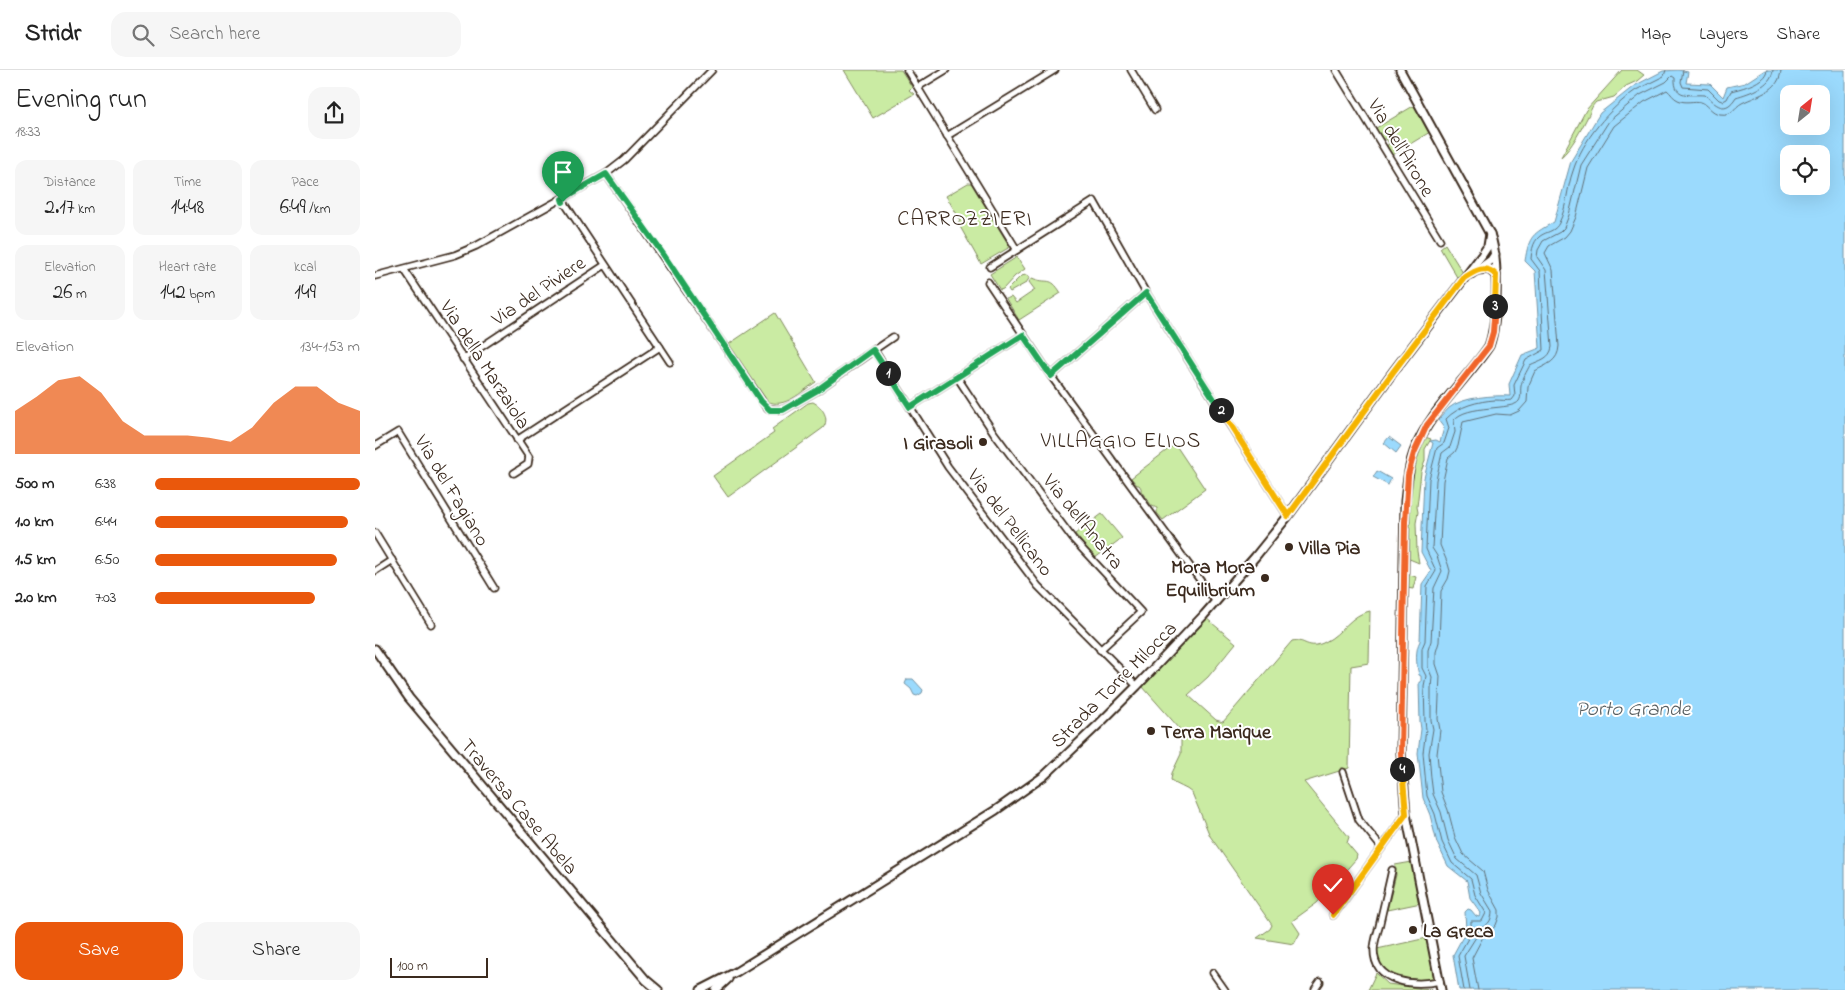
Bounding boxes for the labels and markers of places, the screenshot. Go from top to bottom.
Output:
pin [542,151,584,202]
pin: 3 [1483,294,1507,318]
pin: 1 [875,360,901,386]
pin: 2 [1209,398,1233,422]
place label: I Girasoli [903,430,973,459]
marker: I Girasoli [977,436,989,448]
place label: Villa Pia [1298,535,1360,564]
marker: Villa Pia [1283,541,1295,553]
place label: Mora Mora Equilibrium [1165,554,1255,606]
marker: Mora Mora Equilibrium [1259,572,1271,584]
place label: Terra Marique [1161,719,1272,748]
marker: Terra Marique [1145,725,1157,737]
pin: 4 [1389,756,1415,782]
pin [1312,864,1354,915]
place label: La Greca [1423,918,1494,947]
marker: La Greca [1407,924,1419,936]

